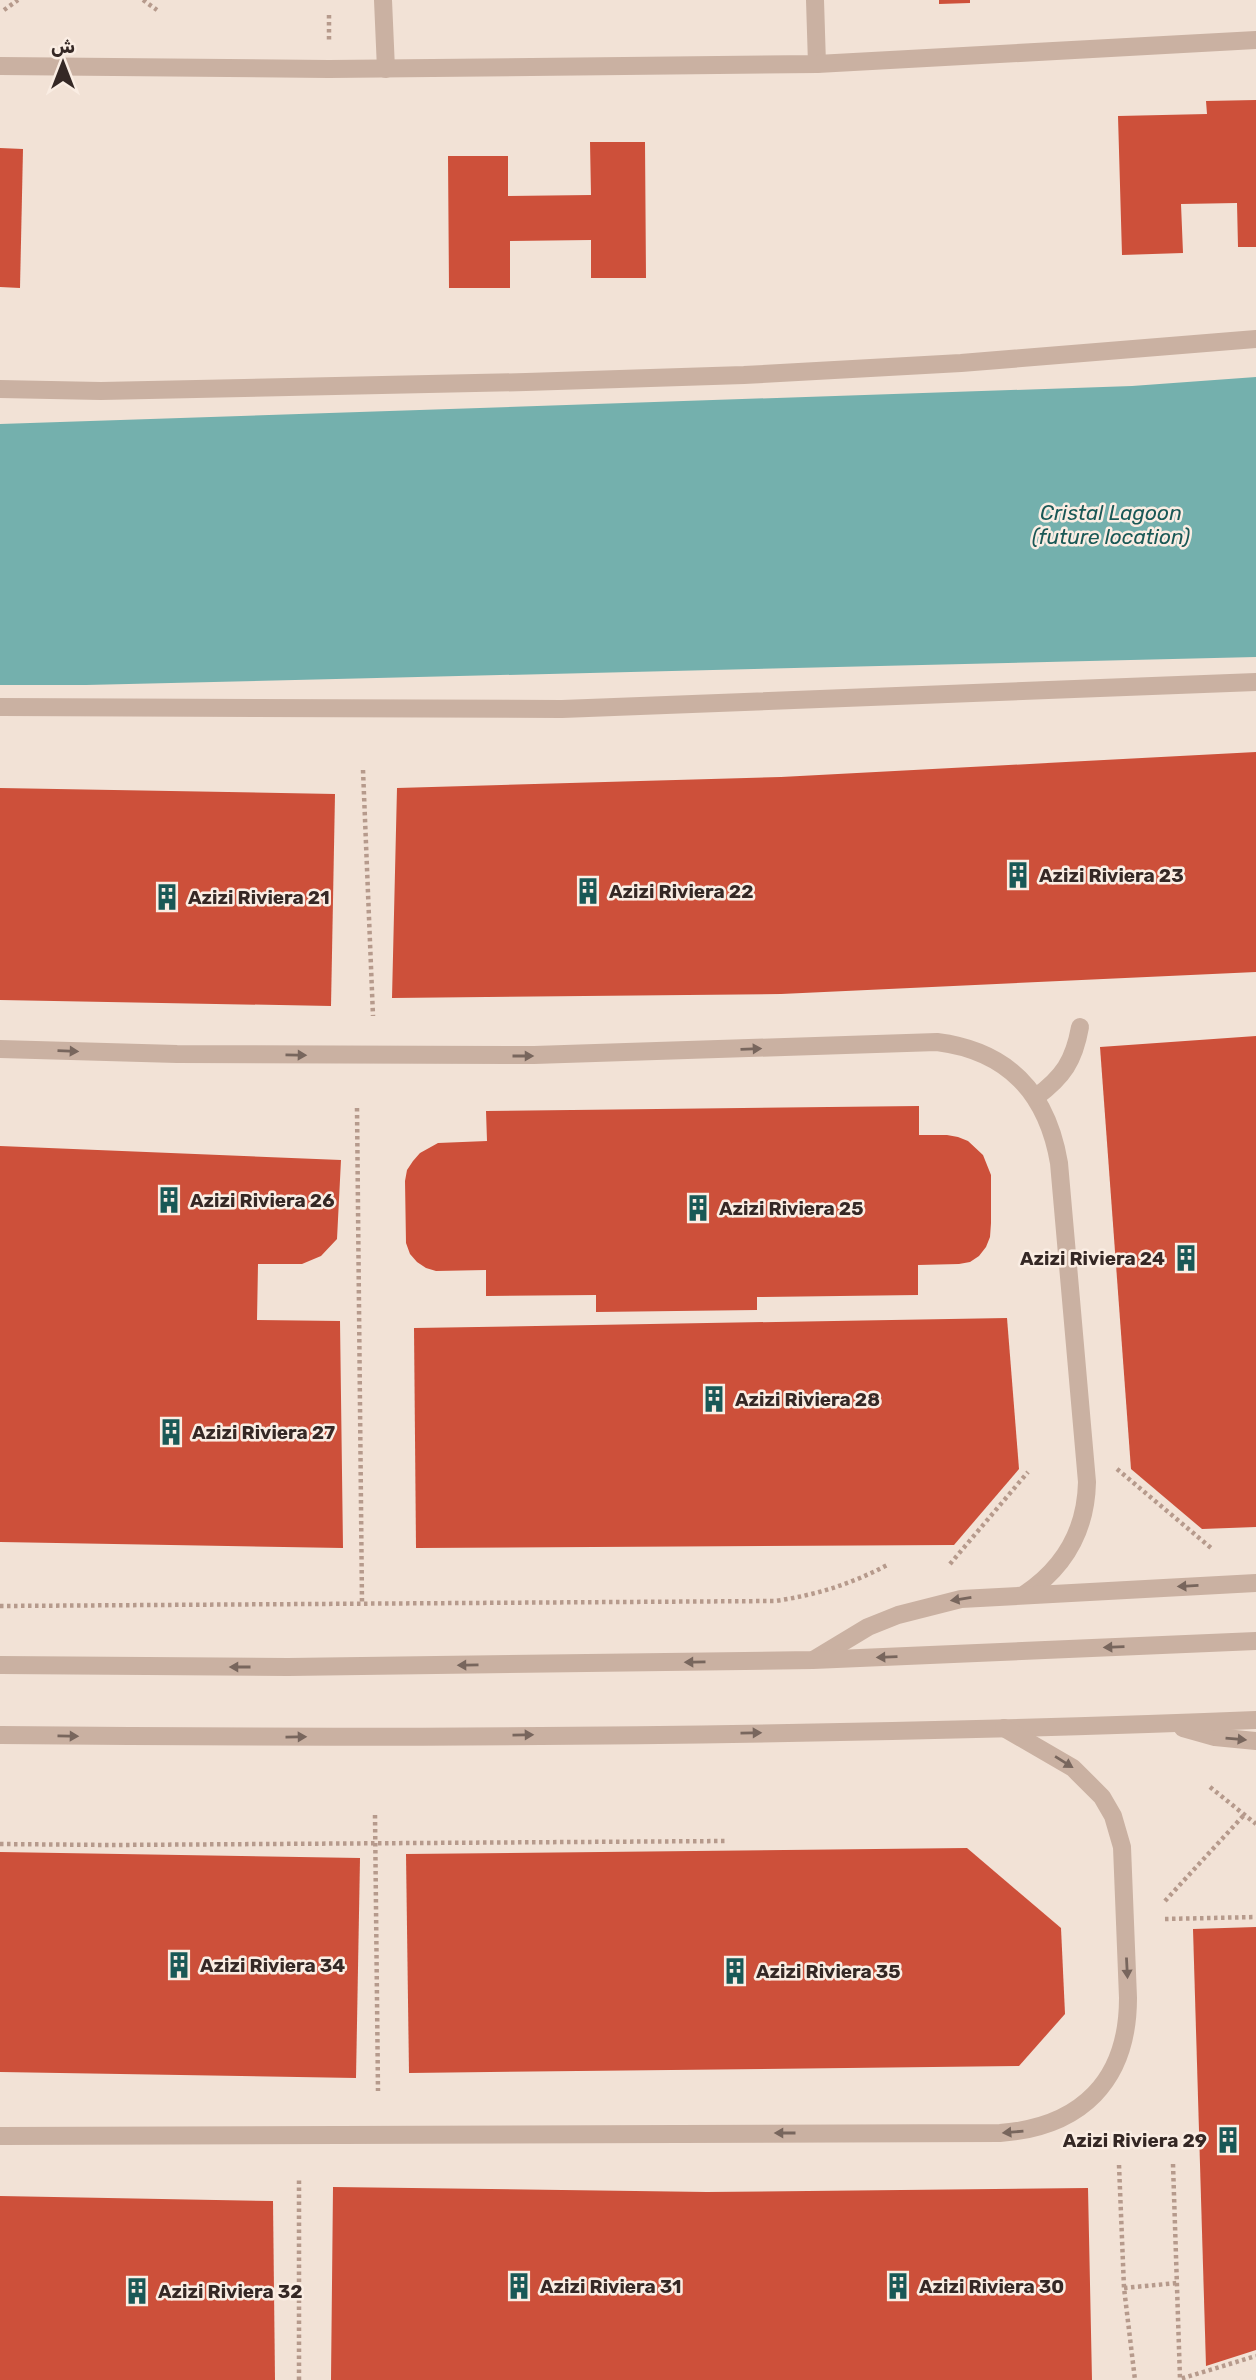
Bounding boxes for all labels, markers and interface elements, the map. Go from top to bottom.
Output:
north arrow [28,28,98,98]
text: ش [51,35,75,58]
water label: Cristal Lagoon (future location) [1032,500,1190,549]
building icon: Azizi Riviera 23 [1003,860,1033,890]
place label: Azizi Riviera 23 [1039,864,1184,887]
building icon: Azizi Riviera 22 [573,876,603,906]
place label: Azizi Riviera 22 [609,880,754,903]
building icon: Azizi Riviera 21 [152,882,182,912]
place label: Azizi Riviera 21 [188,886,330,909]
one-way arrow [740,1044,762,1055]
one-way arrow [57,1045,79,1057]
one-way arrow [285,1050,307,1061]
one-way arrow [512,1050,534,1061]
building icon: Azizi Riviera 26 [154,1185,184,1215]
place label: Azizi Riviera 26 [190,1189,335,1212]
building icon: Azizi Riviera 25 [683,1193,713,1223]
place label: Azizi Riviera 25 [719,1197,863,1220]
building icon: Azizi Riviera 24 [1171,1243,1201,1273]
place label: Azizi Riviera 24 [1020,1247,1165,1270]
building icon: Azizi Riviera 28 [699,1384,729,1414]
place label: Azizi Riviera 28 [735,1388,880,1411]
building icon: Azizi Riviera 27 [156,1417,186,1447]
place label: Azizi Riviera 27 [192,1421,335,1444]
one-way arrow [1177,1581,1199,1592]
one-way arrow [950,1594,972,1605]
one-way arrow [1103,1642,1125,1653]
one-way arrow [876,1652,898,1663]
one-way arrow [684,1656,706,1668]
one-way arrow [457,1659,479,1670]
one-way arrow [229,1661,251,1672]
one-way arrow [740,1727,762,1739]
one-way arrow [512,1729,534,1741]
one-way arrow [57,1730,79,1741]
one-way arrow [285,1731,307,1743]
one-way arrow [1225,1734,1247,1745]
one-way arrow [1054,1755,1073,1768]
building icon: Azizi Riviera 34 [164,1950,194,1980]
place label: Azizi Riviera 34 [200,1954,345,1977]
building icon: Azizi Riviera 35 [720,1956,750,1986]
one-way arrow [1121,1957,1132,1979]
place label: Azizi Riviera 35 [756,1960,901,1983]
building icon: Azizi Riviera 29 [1213,2125,1243,2155]
one-way arrow [1002,2127,1024,2138]
one-way arrow [774,2128,796,2139]
place label: Azizi Riviera 29 [1063,2129,1207,2152]
building icon: Azizi Riviera 31 [504,2271,534,2301]
building icon: Azizi Riviera 30 [883,2271,913,2301]
place label: Azizi Riviera 31 [540,2275,682,2298]
place label: Azizi Riviera 30 [919,2275,1064,2298]
building icon: Azizi Riviera 32 [122,2276,152,2306]
place label: Azizi Riviera 32 [158,2280,303,2303]

